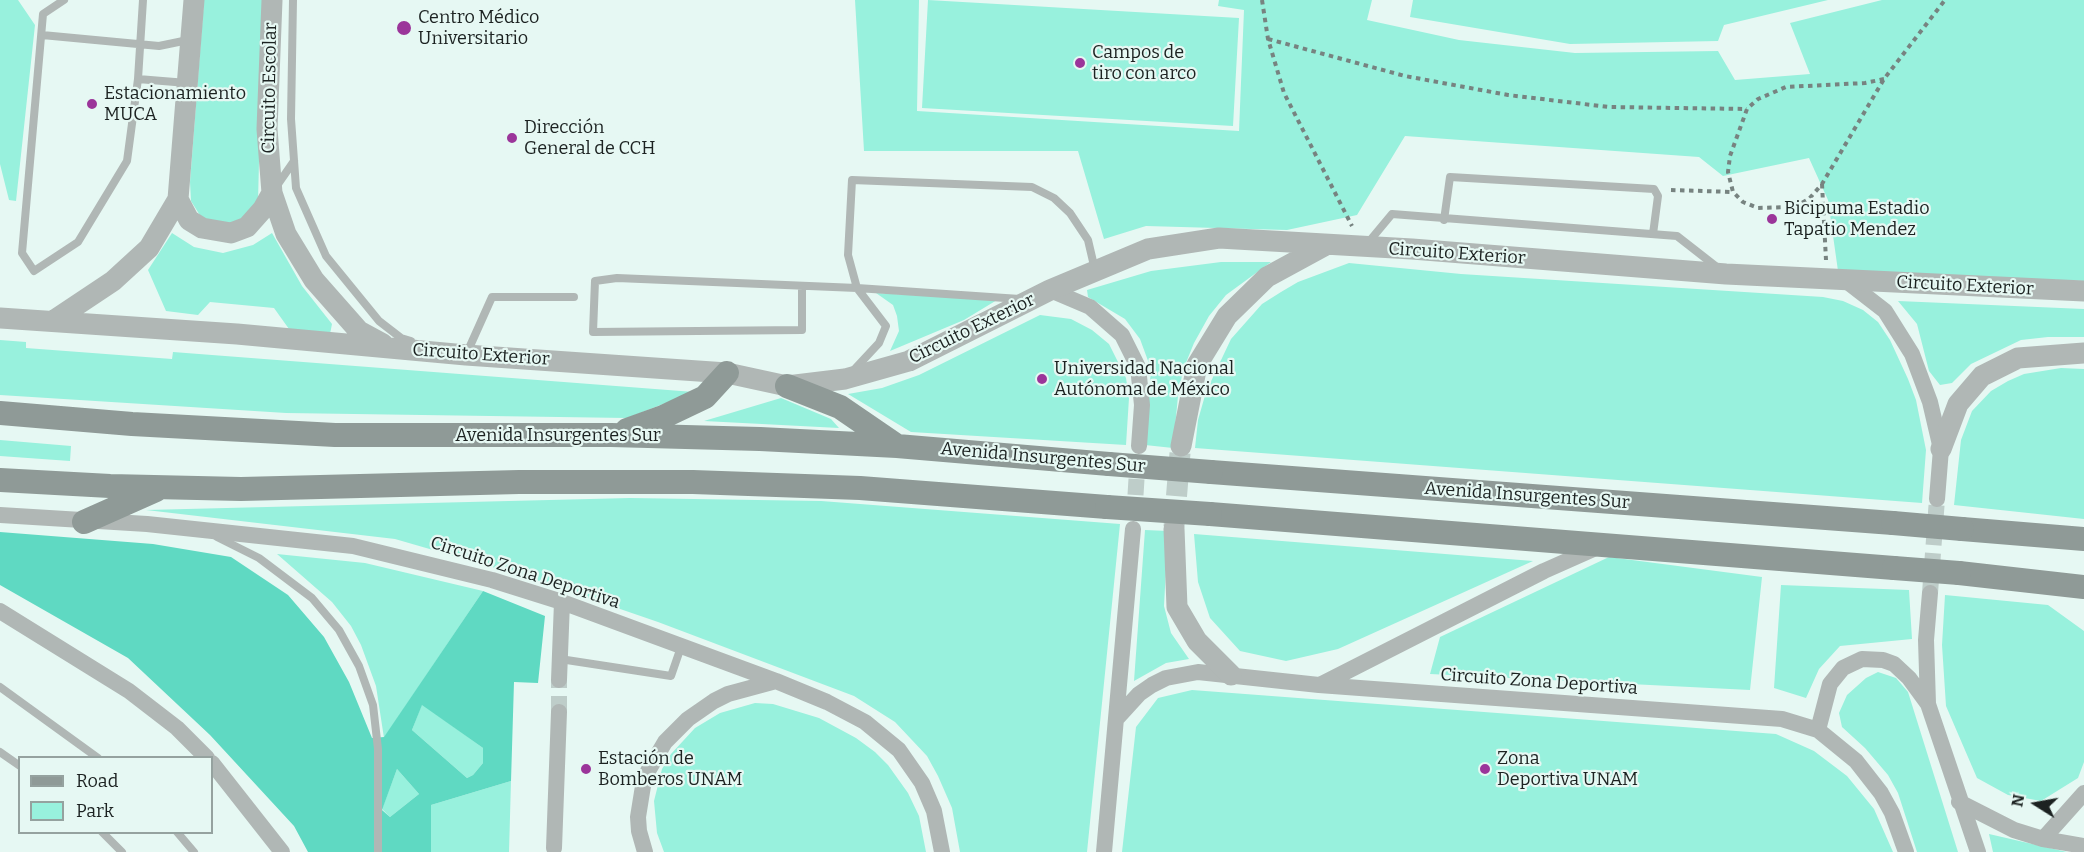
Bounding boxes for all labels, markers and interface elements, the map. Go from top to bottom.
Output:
place label: Centro Médico Universitario [418,7,539,50]
marker: Centro Médico Universitario [395,19,413,37]
street label: Circuito Escolar [258,22,282,154]
place label: Campos de tiro con arco [1092,42,1196,84]
marker: Campos de tiro con arco [1073,56,1087,70]
place label: Estacionamiento MUCA [104,83,246,125]
marker: Estacionamiento MUCA [85,97,99,111]
place label: Dirección General de CCH [524,117,656,160]
marker: Dirección General de CCH [505,131,519,145]
place label: Bicipuma Estadio Tapatio Mendez [1784,198,1929,240]
marker: Bicipuma Estadio Tapatio Mendez [1765,212,1779,226]
street label: Circuito Exterior [1388,238,1526,270]
street label: Circuito Exterior [1896,272,2034,300]
street label: Circuito Exterior [905,289,1039,369]
street label: Circuito Exterior [412,339,550,371]
place label: Universidad Nacional Autónoma de México [1054,358,1234,400]
marker: Universidad Nacional Autónoma de México [1035,372,1049,386]
street label: Avenida Insurgentes Sur [455,425,661,447]
street label: Avenida Insurgentes Sur [940,438,1146,478]
street label: Avenida Insurgentes Sur [1424,478,1630,514]
street label: Circuito Zona Deportiva [428,532,622,614]
street label: Circuito Zona Deportiva [1439,664,1639,700]
place label: Estación de Bomberos UNAM [598,748,743,790]
place label: Zona Deportiva UNAM [1497,748,1638,790]
legend [18,756,213,834]
marker: Estación de Bomberos UNAM [579,762,593,776]
marker: Zona Deportiva UNAM [1478,762,1492,776]
text: Road [76,770,118,792]
north arrow [2006,774,2066,834]
text: N [2007,793,2028,808]
text: Park [76,800,114,822]

